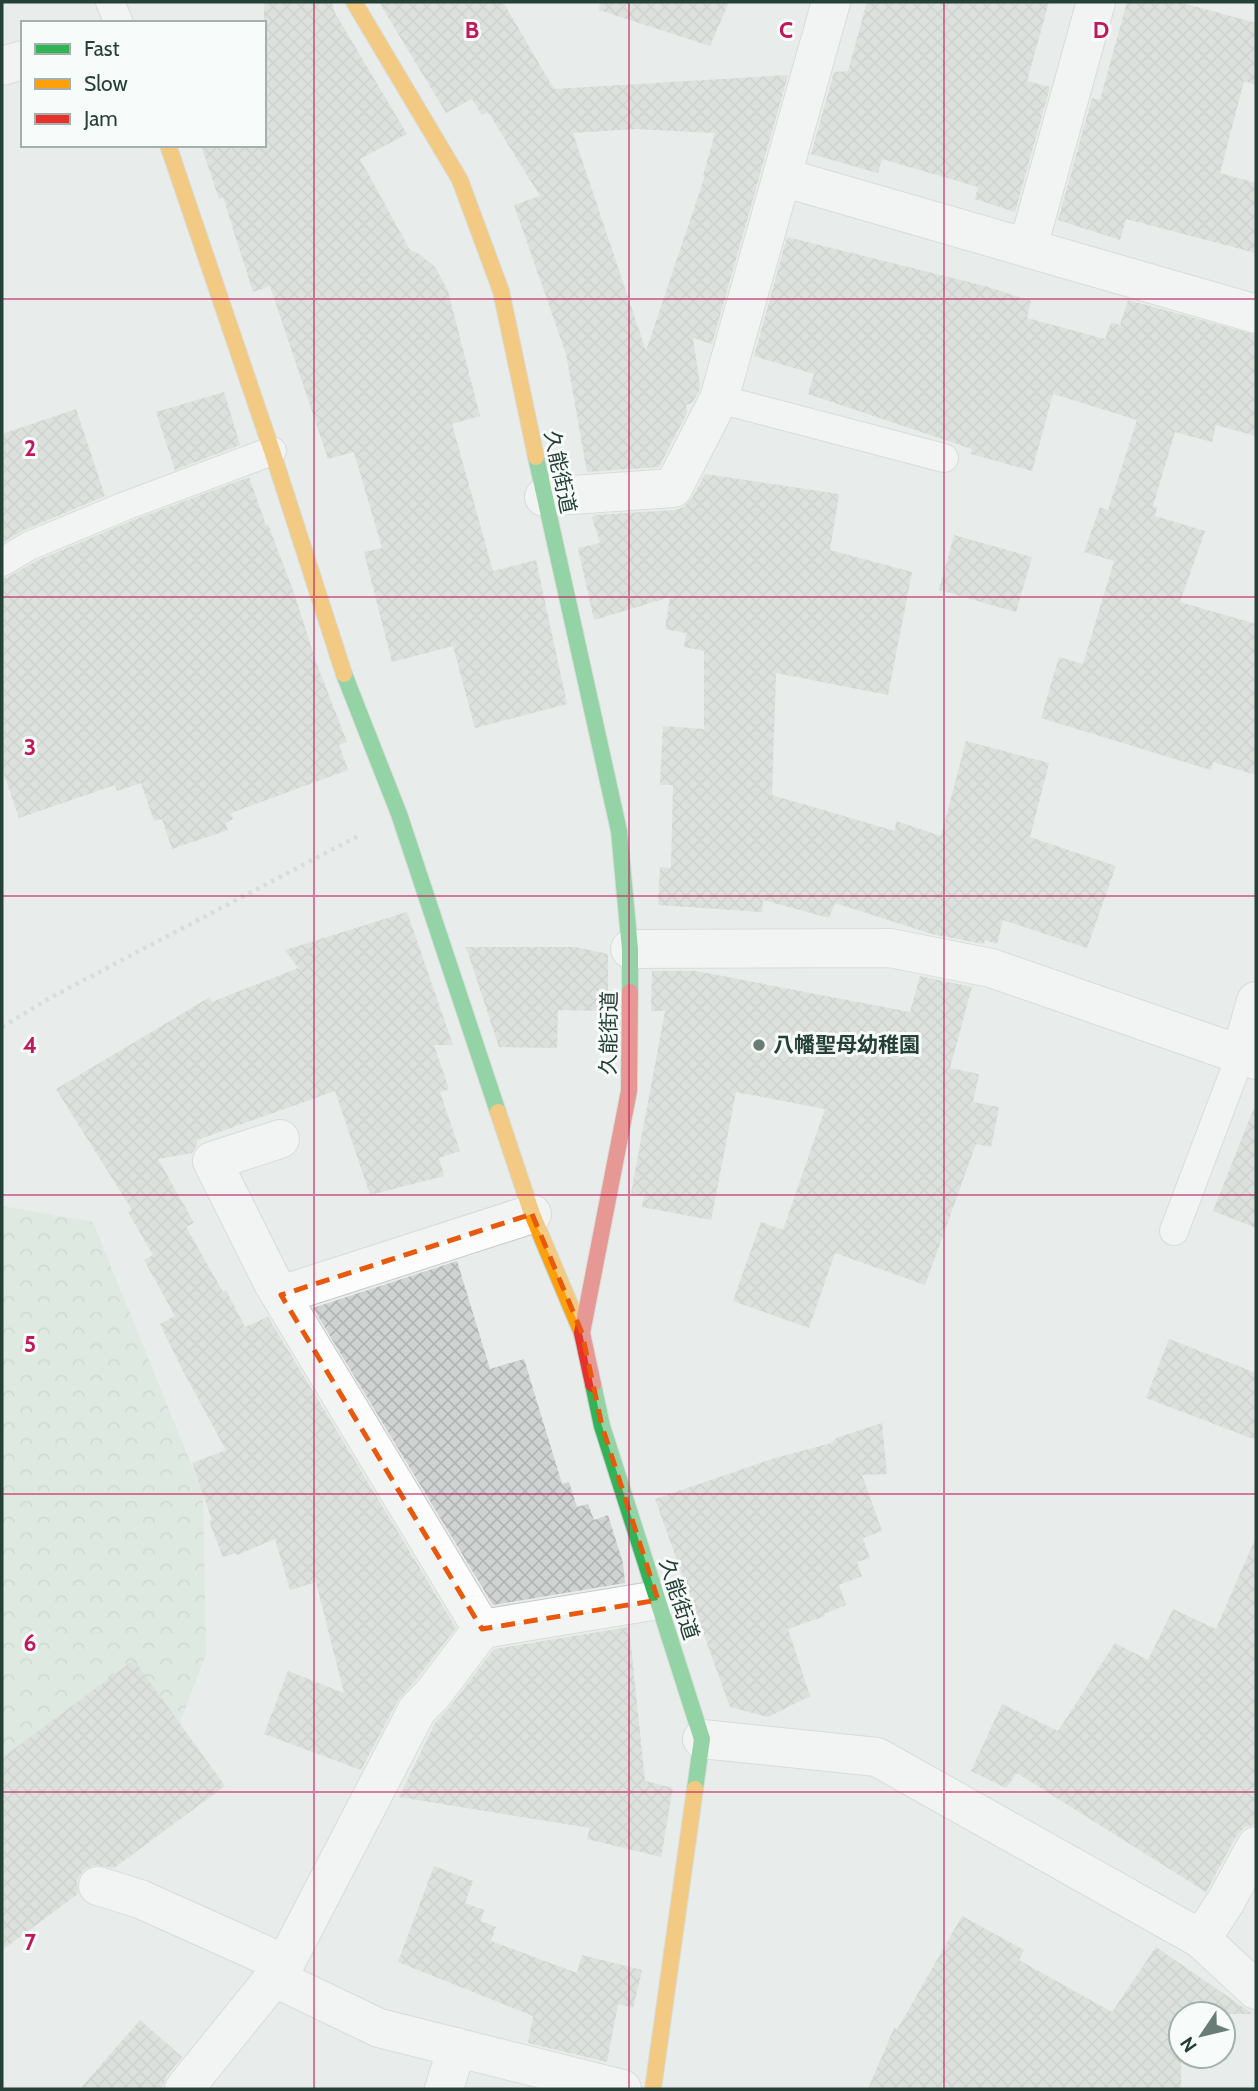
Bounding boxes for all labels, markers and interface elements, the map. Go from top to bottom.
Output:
text: B [465,16,479,44]
text: C [779,16,793,44]
text: D [1093,16,1109,44]
legend [21,21,266,147]
text: Fast [84,36,120,61]
text: Slow [84,71,128,96]
text: Jam [83,106,118,131]
street label: 久能街道 [540,428,581,516]
text: 2 [24,434,36,462]
text: 3 [24,733,36,761]
street label: 久能街道 [595,991,622,1075]
text: 4 [23,1031,37,1059]
place label: 八幡聖母幼稚園 [773,1032,920,1057]
marker: 八幡聖母幼稚園 [751,1037,767,1053]
text: 5 [24,1330,36,1358]
street label: 久能街道 [655,1555,704,1643]
text: 6 [24,1629,36,1657]
text: 7 [24,1928,36,1956]
north arrow [1167,2000,1237,2070]
text: N [1175,2032,1202,2057]

